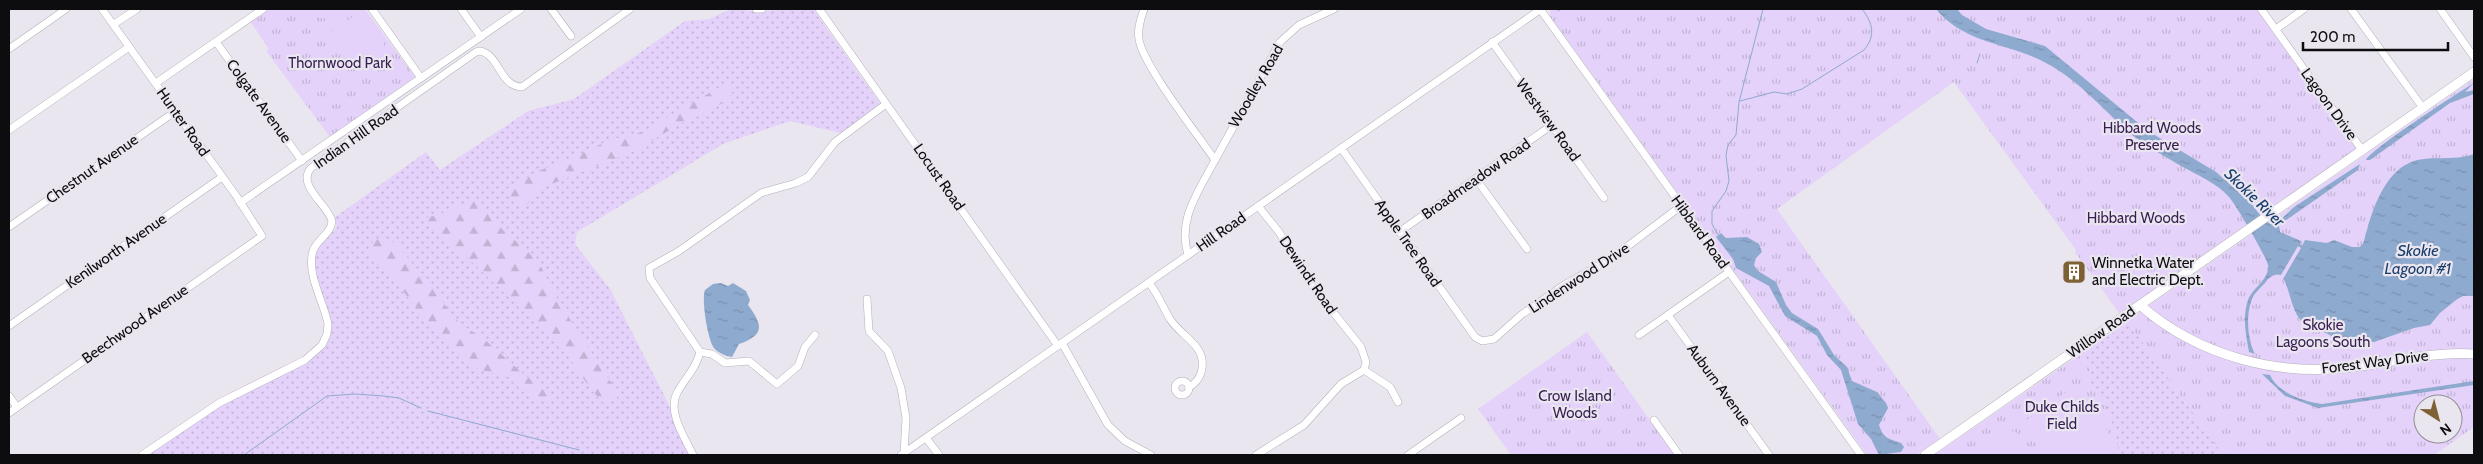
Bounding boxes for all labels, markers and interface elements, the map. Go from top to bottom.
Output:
scale bar [2303,20,2448,52]
text: 200 m [2310,28,2355,46]
street label: Woodley Road [1225,41,1287,131]
park label: Thornwood Park [288,54,392,72]
street label: Colgate Avenue [223,56,296,147]
street label: Lagoon Drive [2297,65,2361,144]
street label: Westview Road [1512,75,1584,165]
street label: Hunter Road [153,84,213,160]
street label: Indian Hill Road [310,101,402,173]
park label: Hibbard Woods Preserve [2103,119,2201,154]
street label: Chestnut Avenue [42,130,142,208]
street label: Broadmeadow Road [1418,135,1534,223]
street label: Locust Road [909,140,969,214]
water label: Skokie River [2221,164,2289,231]
street label: Hibbard Road [1667,192,1733,272]
street label: Apple Tree Road [1371,196,1445,290]
street label: Hill Road [1193,208,1249,256]
street label: Kenilworth Avenue [62,209,170,292]
park label: Hibbard Woods [2087,209,2185,227]
street label: Dewindt Road [1275,233,1341,317]
street label: Lindenwood Drive [1525,239,1633,317]
water label: Skokie Lagoon #1 [2385,241,2451,278]
place label: Winnetka Water and Electric Dept. [2092,254,2204,289]
building icon: Winnetka Water and Electric Dept. [2061,259,2087,285]
street label: Beechwood Avenue [78,280,192,367]
street label: Willow Road [2063,302,2139,362]
park label: Skokie Lagoons South [2276,316,2370,351]
street label: Auburn Avenue [1683,340,1755,430]
street label: Forest Way Drive [2321,346,2430,377]
park label: Crow Island Woods [1538,387,1612,422]
north arrow [2413,394,2463,444]
park label: Duke Childs Field [2025,398,2099,433]
text: N [2436,419,2455,440]

